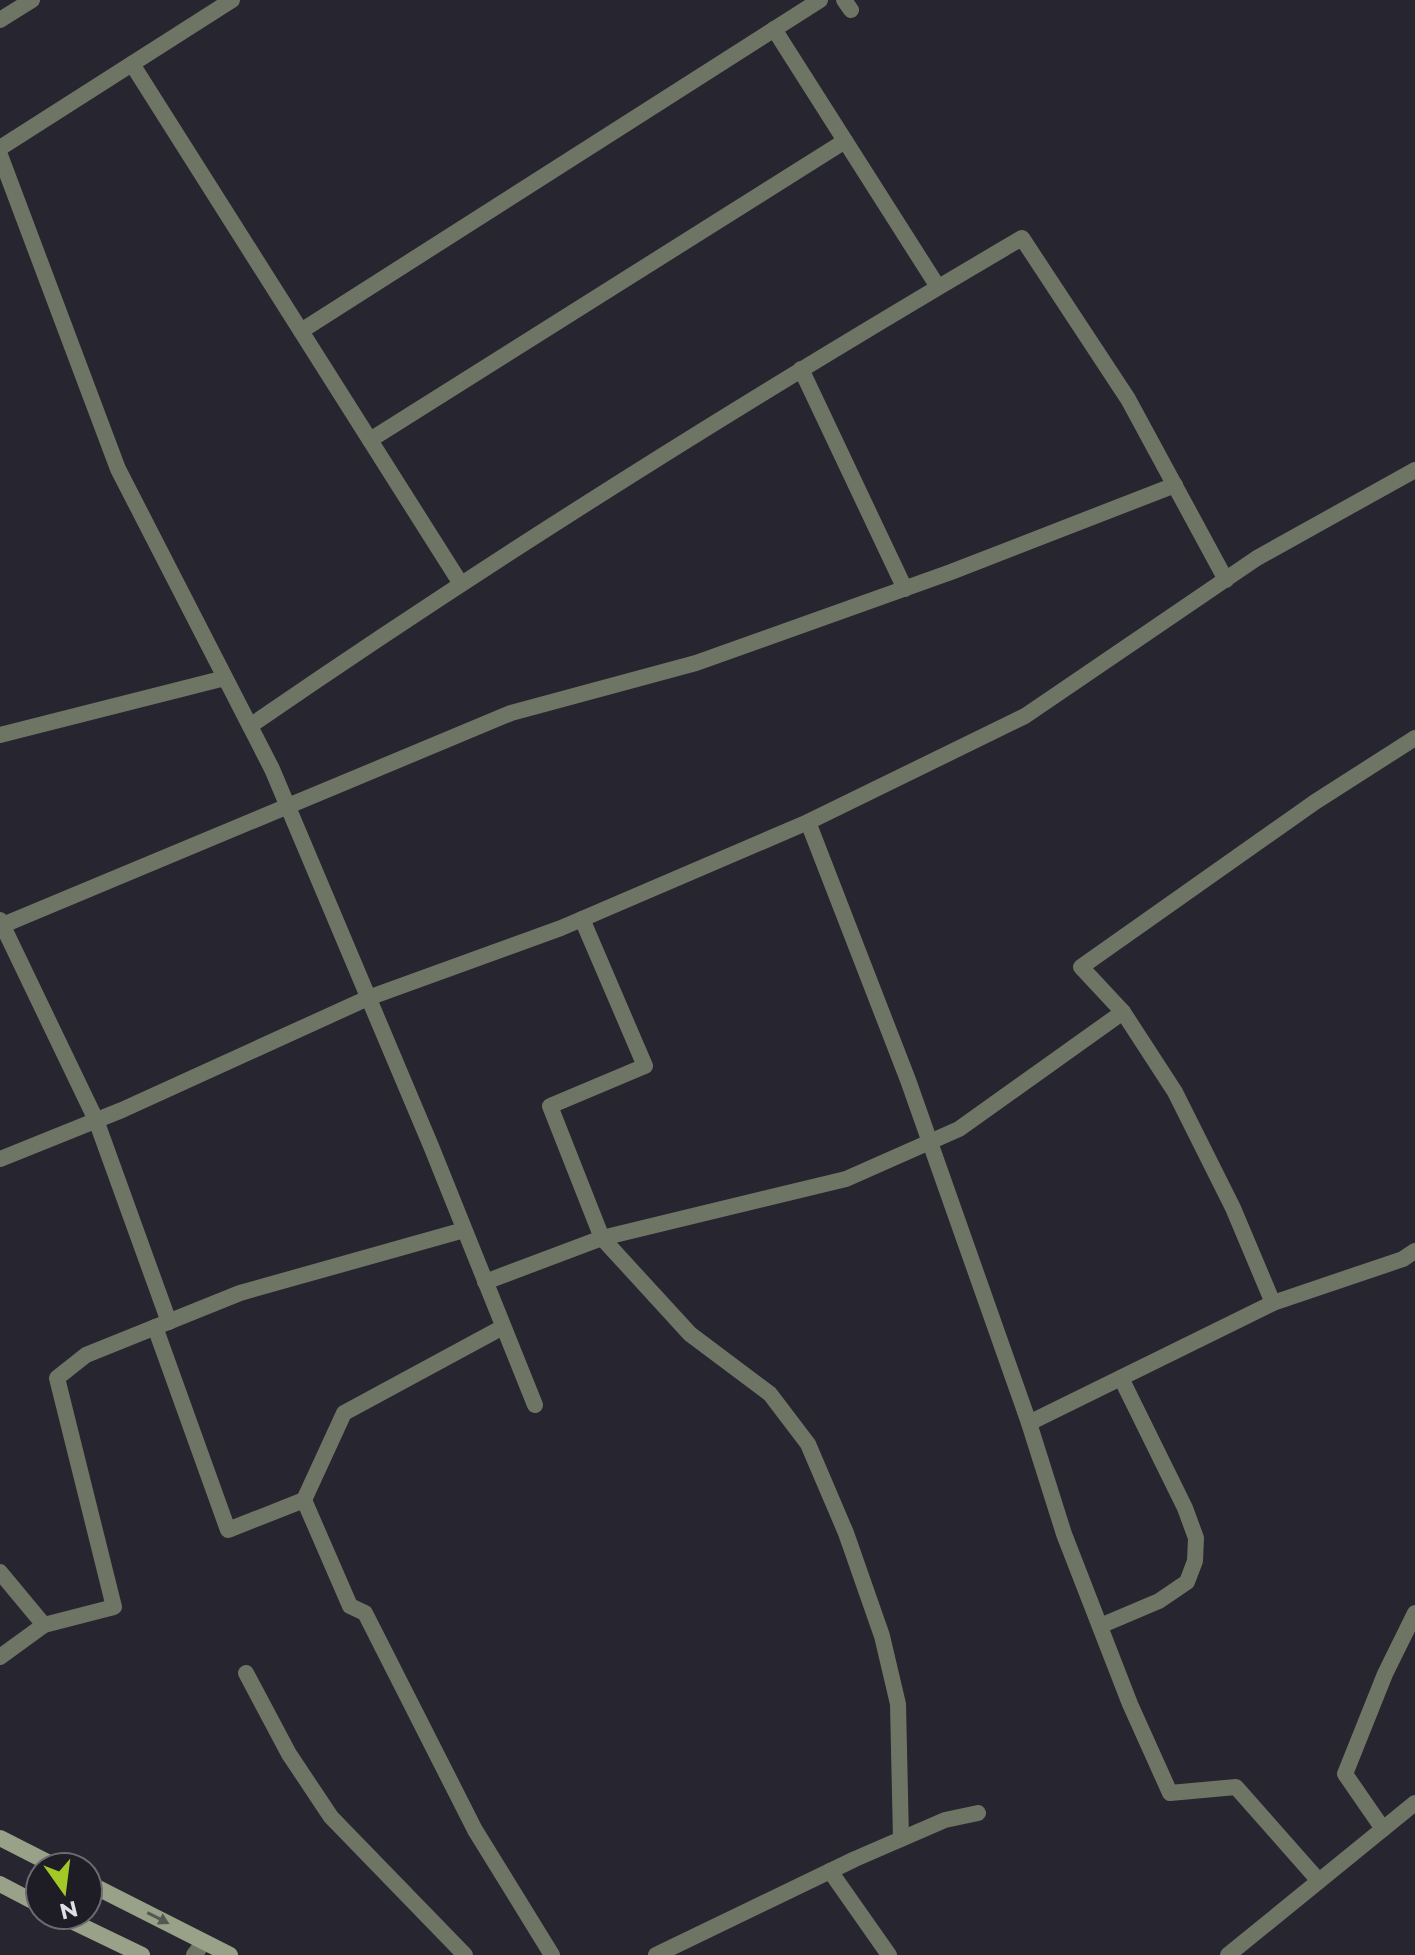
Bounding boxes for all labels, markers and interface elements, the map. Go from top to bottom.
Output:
north arrow [24,1851,104,1931]
text: N [57,1895,81,1925]
one-way arrow [146,1912,169,1925]

